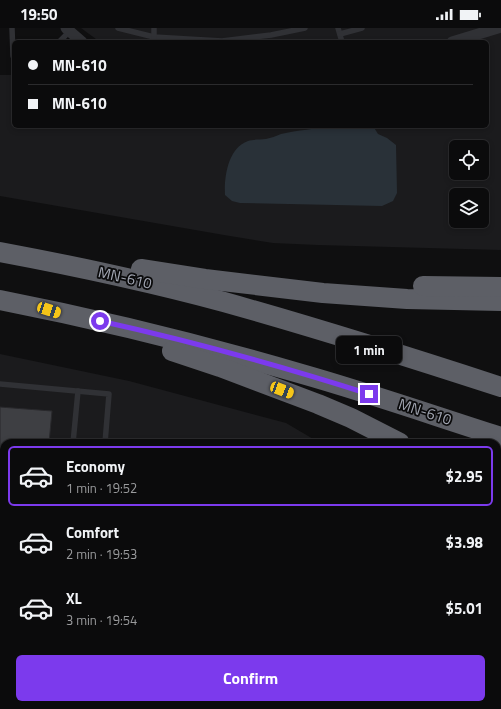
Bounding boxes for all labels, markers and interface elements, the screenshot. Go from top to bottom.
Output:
text: 19:50 [20,3,57,26]
text: MN-610 [52,54,107,77]
text: MN-610 [52,92,107,115]
map controls [449,140,489,228]
button: locate [449,140,489,180]
button: layers [449,188,489,228]
street label: MN-610 [96,260,154,295]
car [36,301,62,319]
route start [91,312,109,330]
callout: 1 min [336,336,402,364]
text: 1 min [353,340,385,360]
car [269,380,295,400]
route end [360,385,378,403]
street label: MN-610 [396,392,455,431]
text: Economy [66,455,125,478]
icon: car [18,458,54,494]
text: $2.95 [446,465,483,488]
text: 1 min · 19:52 [66,478,137,498]
text: Comfort [66,521,119,544]
icon: car [18,524,54,560]
text: $3.98 [446,531,483,554]
text: 2 min · 19:53 [66,544,137,564]
text: XL [66,587,82,610]
icon: car [18,590,54,626]
text: $5.01 [446,597,483,620]
text: 3 min · 19:54 [66,610,137,630]
button: Confirm [16,655,485,701]

